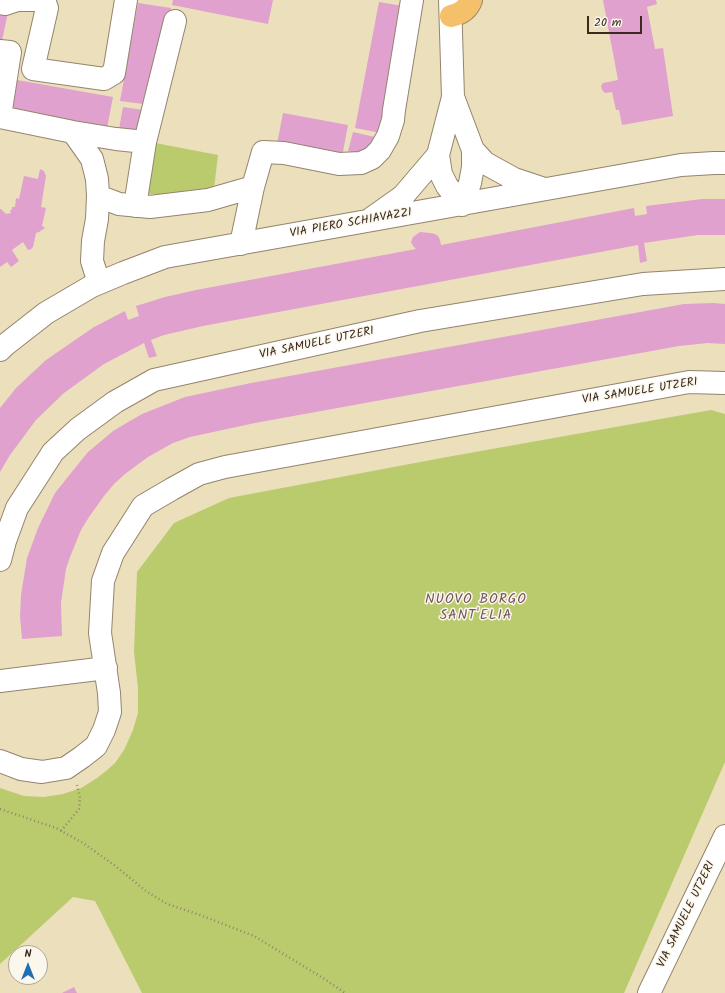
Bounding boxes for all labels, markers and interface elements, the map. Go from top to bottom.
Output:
scale bar [589,8,644,34]
text: 20 m [594,13,621,32]
street label: VIA PIERO SCHIAVAZZI [289,206,413,242]
street label: VIA SAMUELE UTZERI [258,325,376,363]
street label: VIA SAMUELE UTZERI [581,376,699,408]
district label: NUOVO BORGO SANT'ELIA [425,593,527,626]
street label: VIA SAMUELE UTZERI [655,859,719,971]
north arrow [8,945,48,985]
text: N [25,945,31,963]

